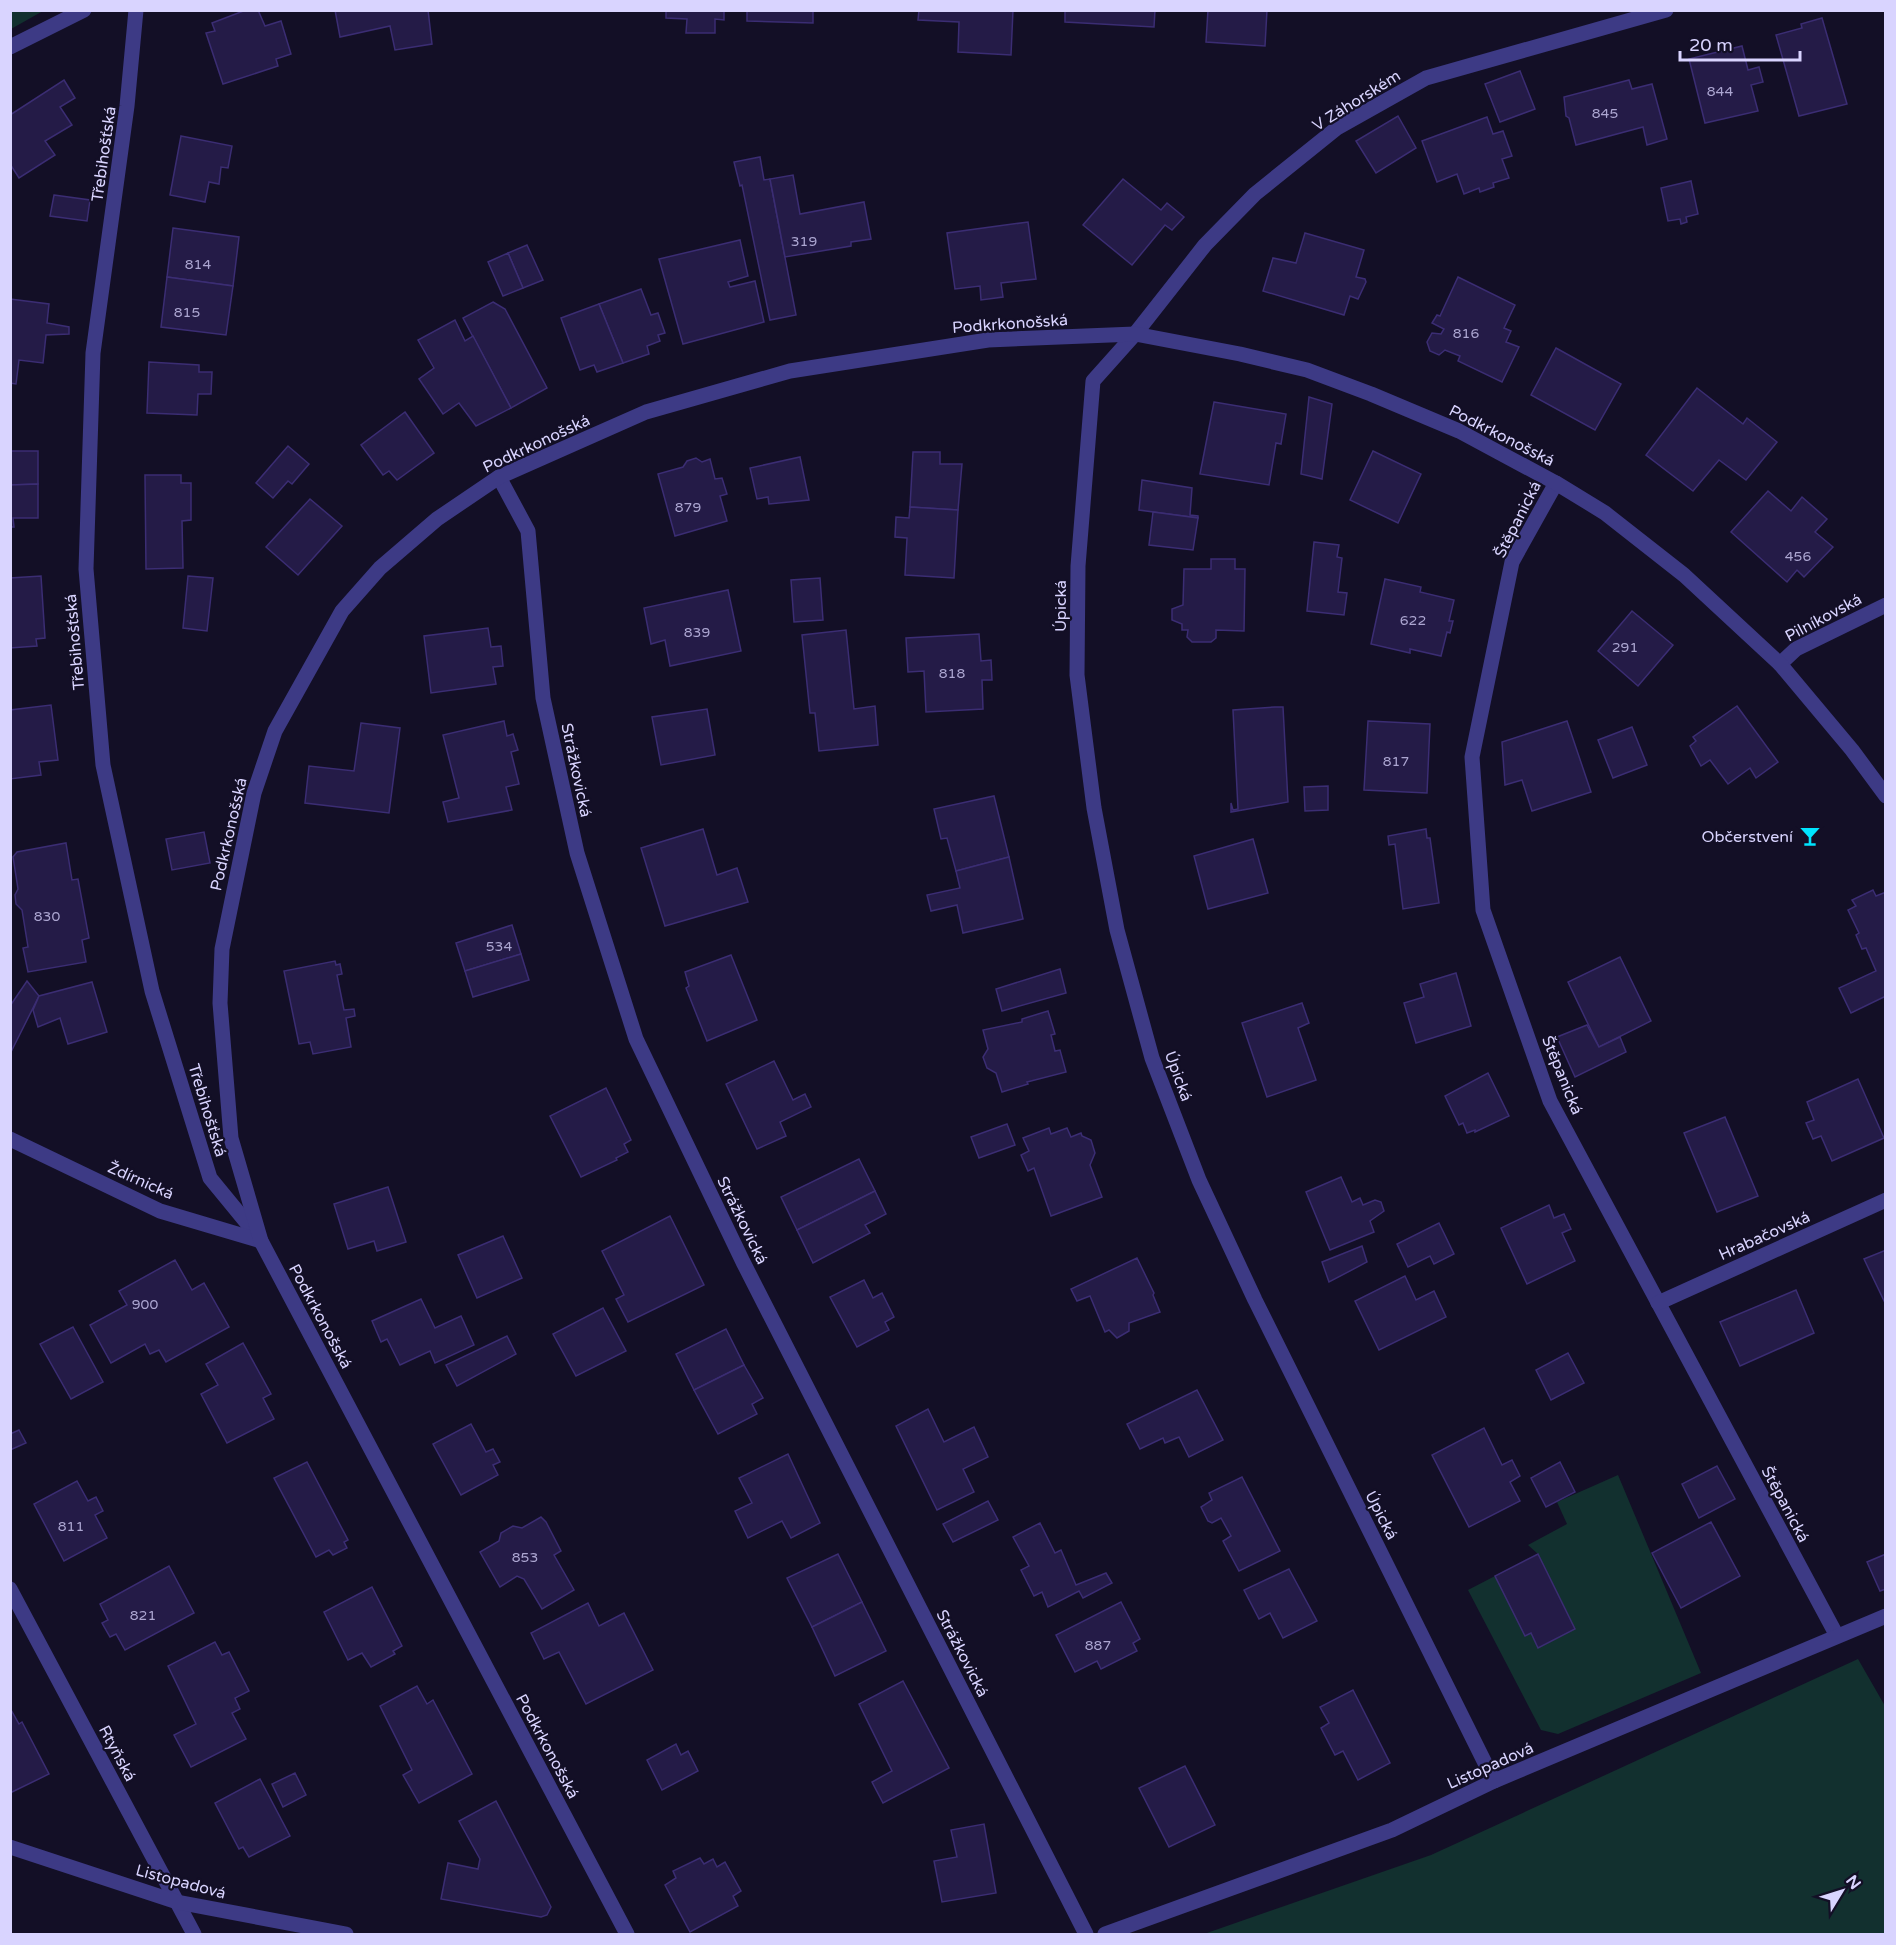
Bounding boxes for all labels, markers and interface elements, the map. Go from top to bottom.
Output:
scale bar [1680,24,1800,62]
text: 20 m [1689,34,1733,56]
street label: V Záhorském [1309,66,1404,136]
house number: 844 [1707,83,1733,100]
street label: Třebihošťská [87,105,121,203]
house number: 845 [1592,105,1618,122]
house number: 319 [791,233,817,250]
house number: 814 [185,256,211,273]
house number: 815 [174,304,200,321]
street label: Podkrkonošská [952,310,1069,338]
house number: 816 [1453,325,1479,342]
street label: Podkrkonošská [1445,401,1558,471]
street label: Podkrkonošská [480,410,593,477]
street label: Štěpanická [1490,478,1546,561]
house number: 879 [675,499,701,516]
house number: 456 [1785,548,1811,565]
street label: Úpická [1051,580,1071,632]
street label: Pilníkovská [1782,589,1865,646]
street label: Třebihošťská [61,593,89,691]
house number: 622 [1400,612,1426,629]
house number: 839 [684,624,710,641]
house number: 291 [1612,639,1638,656]
house number: 818 [939,665,965,682]
street label: Strážkovická [556,721,596,819]
house number: 817 [1383,753,1409,770]
street label: Podkrkonošská [206,776,252,893]
bar icon: Občerstvení [1798,824,1822,848]
place label: Občerstvení [1702,827,1793,847]
house number: 830 [34,908,60,925]
house number: 534 [486,938,512,955]
street label: Štěpanická [1537,1033,1587,1118]
street label: Úpická [1160,1048,1196,1104]
street label: Třebihošťská [183,1061,231,1159]
street label: Ždírnická [104,1157,177,1204]
street label: Strážkovická [712,1173,772,1268]
street label: Hrabačovská [1716,1207,1813,1265]
street label: Podkrkonošská [284,1261,356,1372]
house number: 900 [132,1296,158,1313]
street label: Štěpanická [1757,1463,1814,1546]
street label: Úpická [1360,1488,1402,1543]
house number: 811 [58,1518,84,1535]
house number: 853 [512,1549,538,1566]
street label: Strážkovická [932,1606,993,1701]
house number: 821 [130,1607,156,1624]
house number: 887 [1085,1637,1111,1654]
street label: Podkrkonošská [511,1691,583,1802]
street label: Rtyňská [94,1722,140,1785]
street label: Listopadová [1444,1738,1537,1794]
street label: Listopadová [133,1860,228,1904]
north arrow [1812,1861,1872,1921]
text: N [1841,1871,1865,1894]

